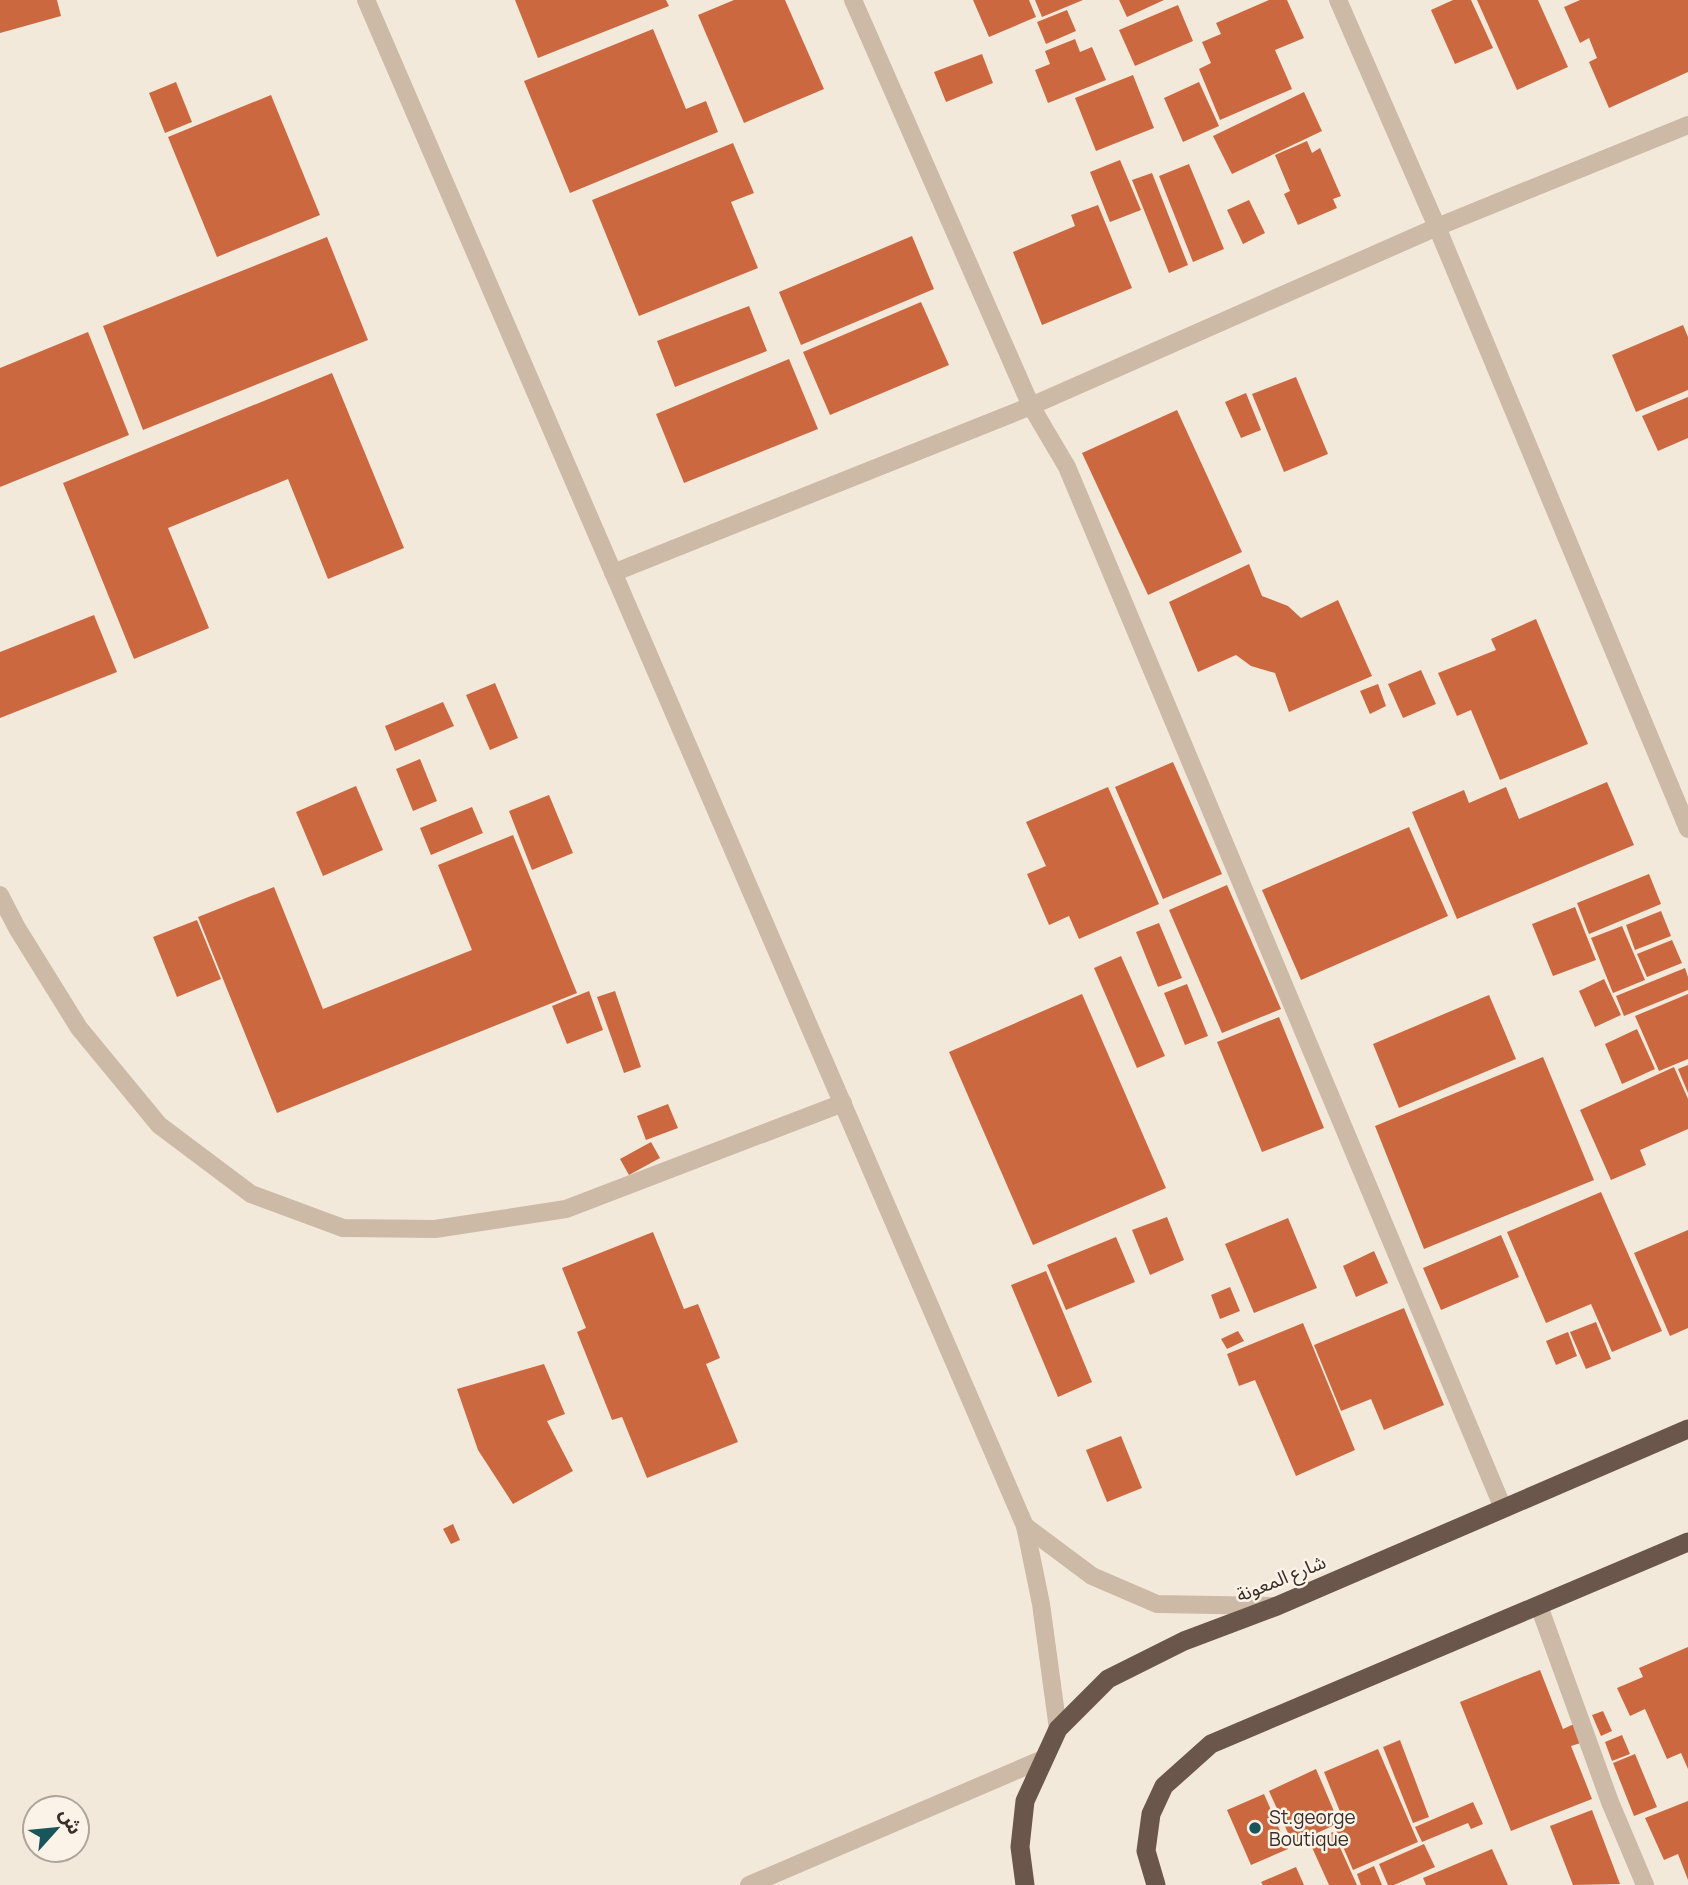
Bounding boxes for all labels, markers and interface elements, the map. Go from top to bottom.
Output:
street label: شارع المعونة [1232,1548,1330,1609]
north arrow [21,1794,91,1864]
text: ش [54,1804,89,1839]
place label: St.george Boutique [1269,1804,1356,1852]
marker: St.george Boutique [1247,1820,1263,1836]

